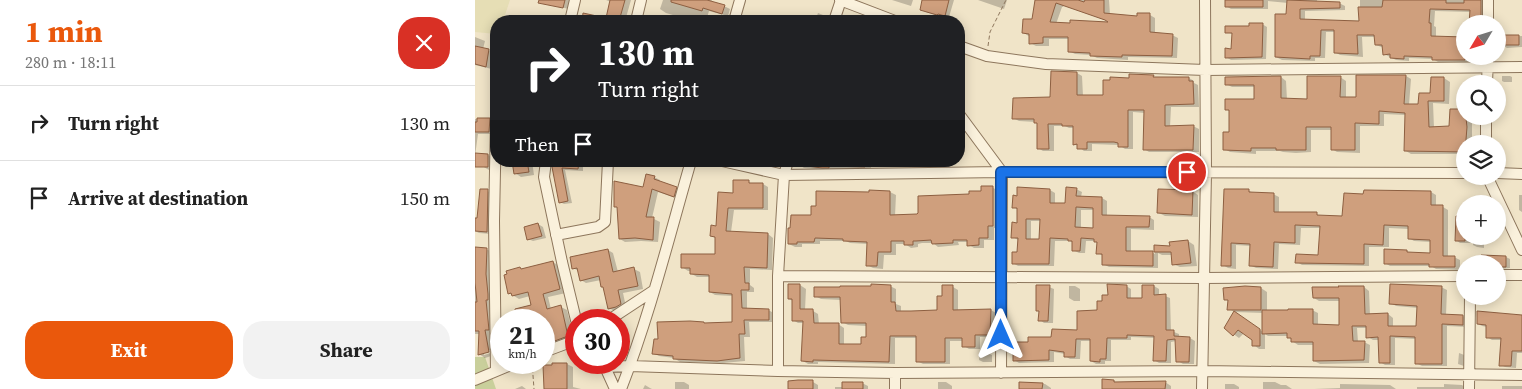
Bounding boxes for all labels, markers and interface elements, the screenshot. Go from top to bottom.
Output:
text: 1 min [25,11,103,52]
north arrow [1456,15,1506,65]
map controls [1456,15,1506,305]
button: close [398,17,450,69]
text: 130 m [598,29,694,77]
icon: right [515,35,580,100]
text: 280 m · 18:11 [25,51,116,73]
text: Turn right [598,74,699,104]
button: search [1456,75,1506,125]
icon: right [25,109,53,137]
text: Turn right [68,110,159,136]
text: 130 m [400,110,450,136]
icon: arrive [569,130,597,158]
text: Then [515,131,559,157]
button: layers [1456,135,1506,185]
pin [1166,151,1208,193]
icon: arrive [1173,158,1201,186]
icon: arrive [25,184,53,212]
text: Arrive at destination [68,185,248,211]
text: 150 m [400,185,450,211]
button: + [1456,195,1506,245]
button: − [1456,255,1506,305]
position arrow [974,308,1026,360]
speed limit sign: 30 [565,309,630,374]
text: 21 [509,318,536,352]
button: Exit [25,321,233,379]
button: Share [243,321,450,379]
text: km/h [508,346,537,362]

